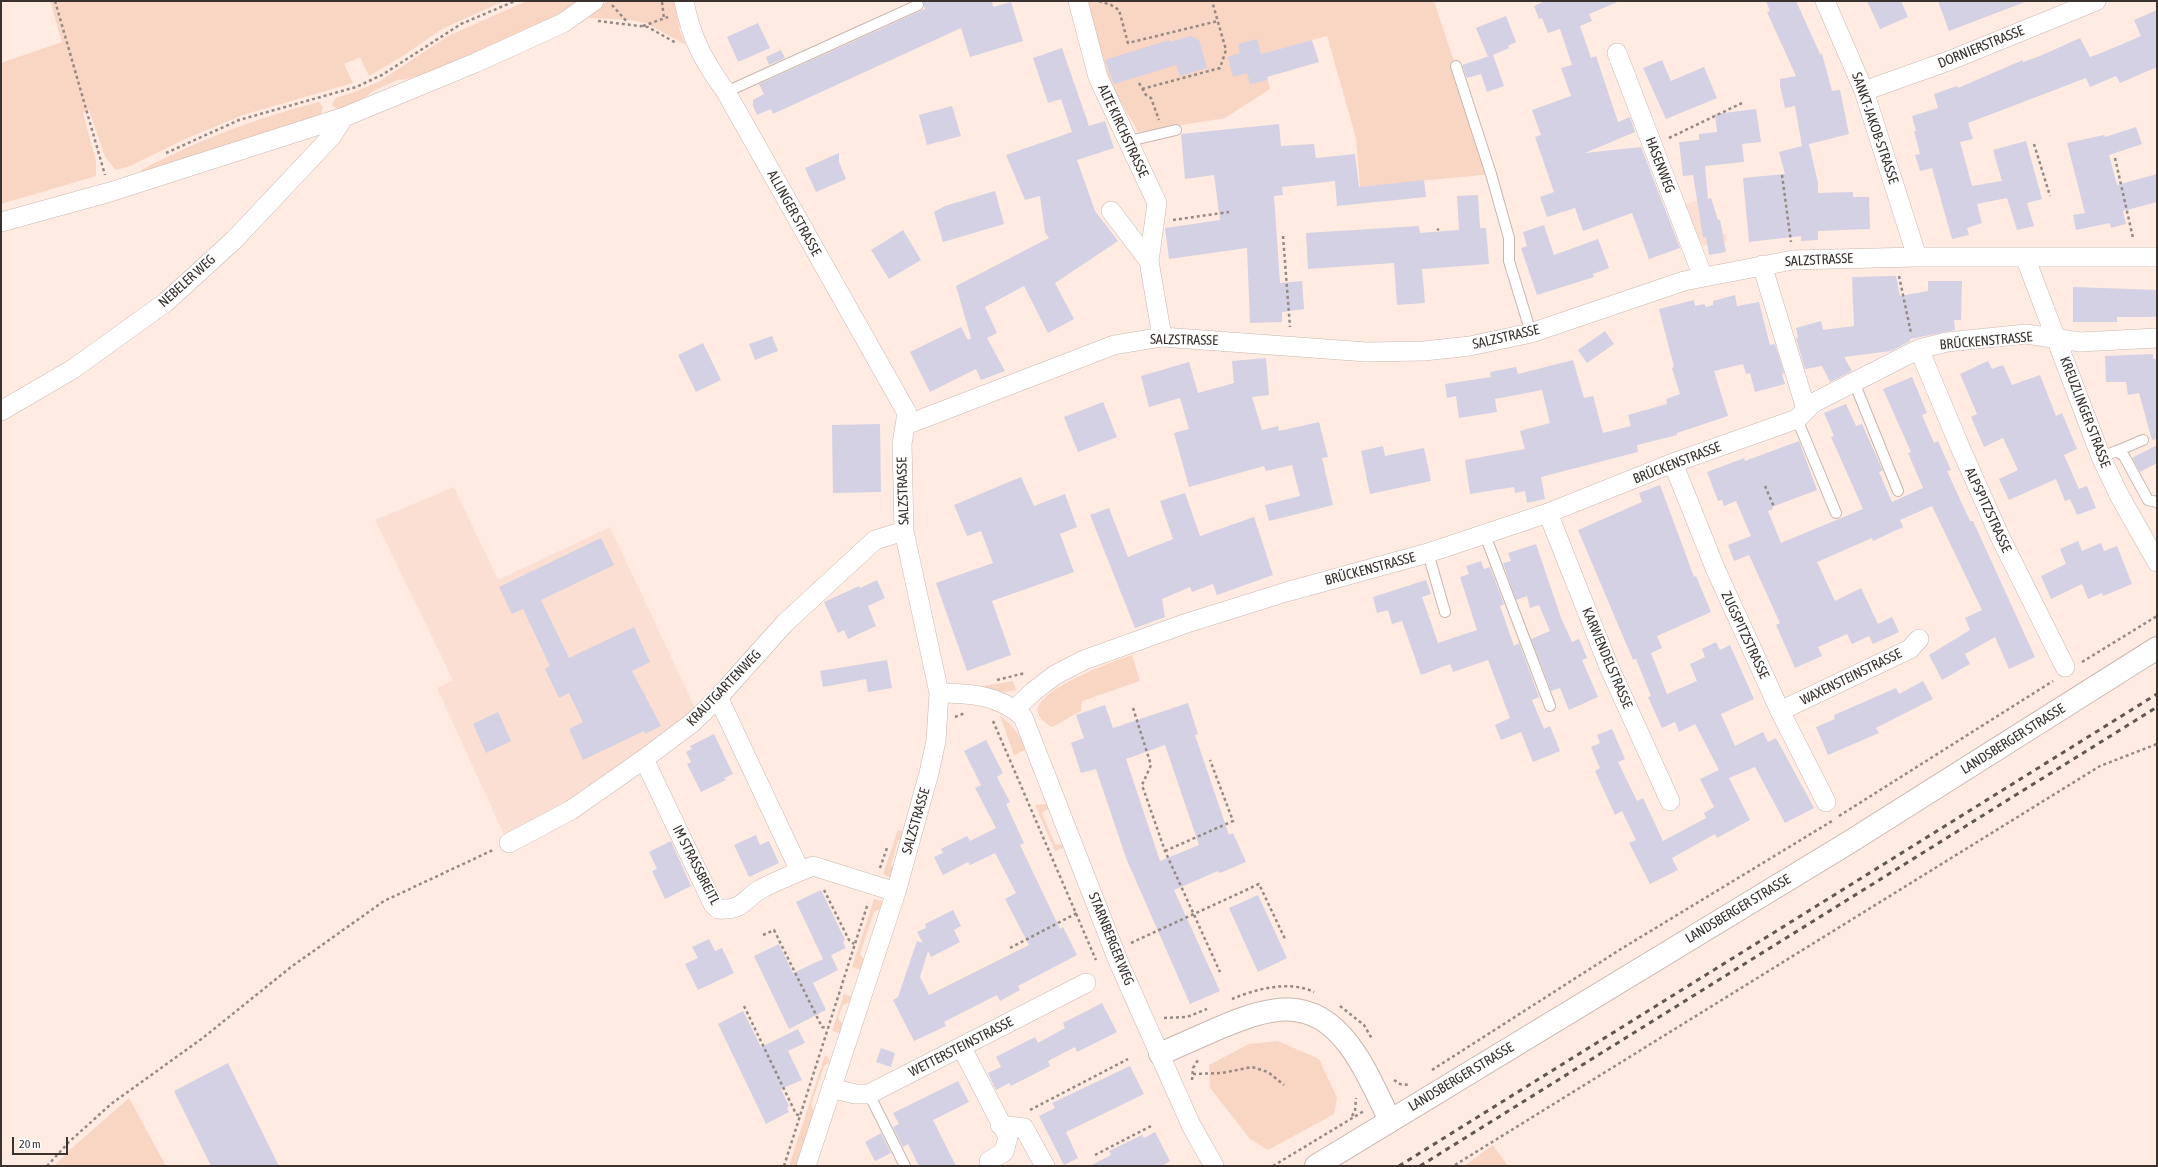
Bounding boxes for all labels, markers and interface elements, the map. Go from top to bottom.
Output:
street label: DORNIERSTRASSE [1935,22,2027,72]
street label: SANKT-JAKOB-STRASSE [1848,70,1902,186]
street label: ALTE KIRCHSTRASSE [1094,82,1152,180]
street label: HASENWEG [1642,135,1678,195]
street label: ALLINGER STRASSE [764,167,824,259]
street label: SALZSTRASSE [1785,250,1853,270]
street label: NEBELER WEG [155,251,219,311]
street label: SALZSTRASSE [1471,321,1541,353]
street label: BRÜCKENSTRASSE [1939,329,2033,353]
street label: SALZSTRASSE [1150,331,1218,349]
street label: KREUZLINGER STRASSE [2056,354,2114,470]
street label: BRÜCKENSTRASSE [1631,439,1723,487]
street label: SALZSTRASSE [893,457,913,525]
street label: ALPSPITZSTRASSE [1961,465,2015,555]
street label: BRÜCKENSTRASSE [1323,549,1417,589]
street label: ZUGSPITZSTRASSE [1717,589,1773,681]
street label: KARWENDELSTRASSE [1578,605,1636,711]
street label: WAXENSTEINSTRASSE [1798,645,1904,709]
street label: KRAUTGARTENWEG [683,646,765,730]
street label: LANDSBERGER STRASSE [1958,700,2068,778]
street label: SALZSTRASSE [899,786,933,856]
street label: IM STRASSBREITL [669,822,723,908]
street label: LANDSBERGER STRASSE [1682,871,1794,947]
street label: STARNBERGER WEG [1085,890,1137,988]
street label: WETTERSTEINSTRASSE [906,1013,1016,1081]
street label: LANDSBERGER STRASSE [1405,1039,1517,1115]
scale bar [14,1129,70,1155]
text: 20 m [19,1137,41,1151]

